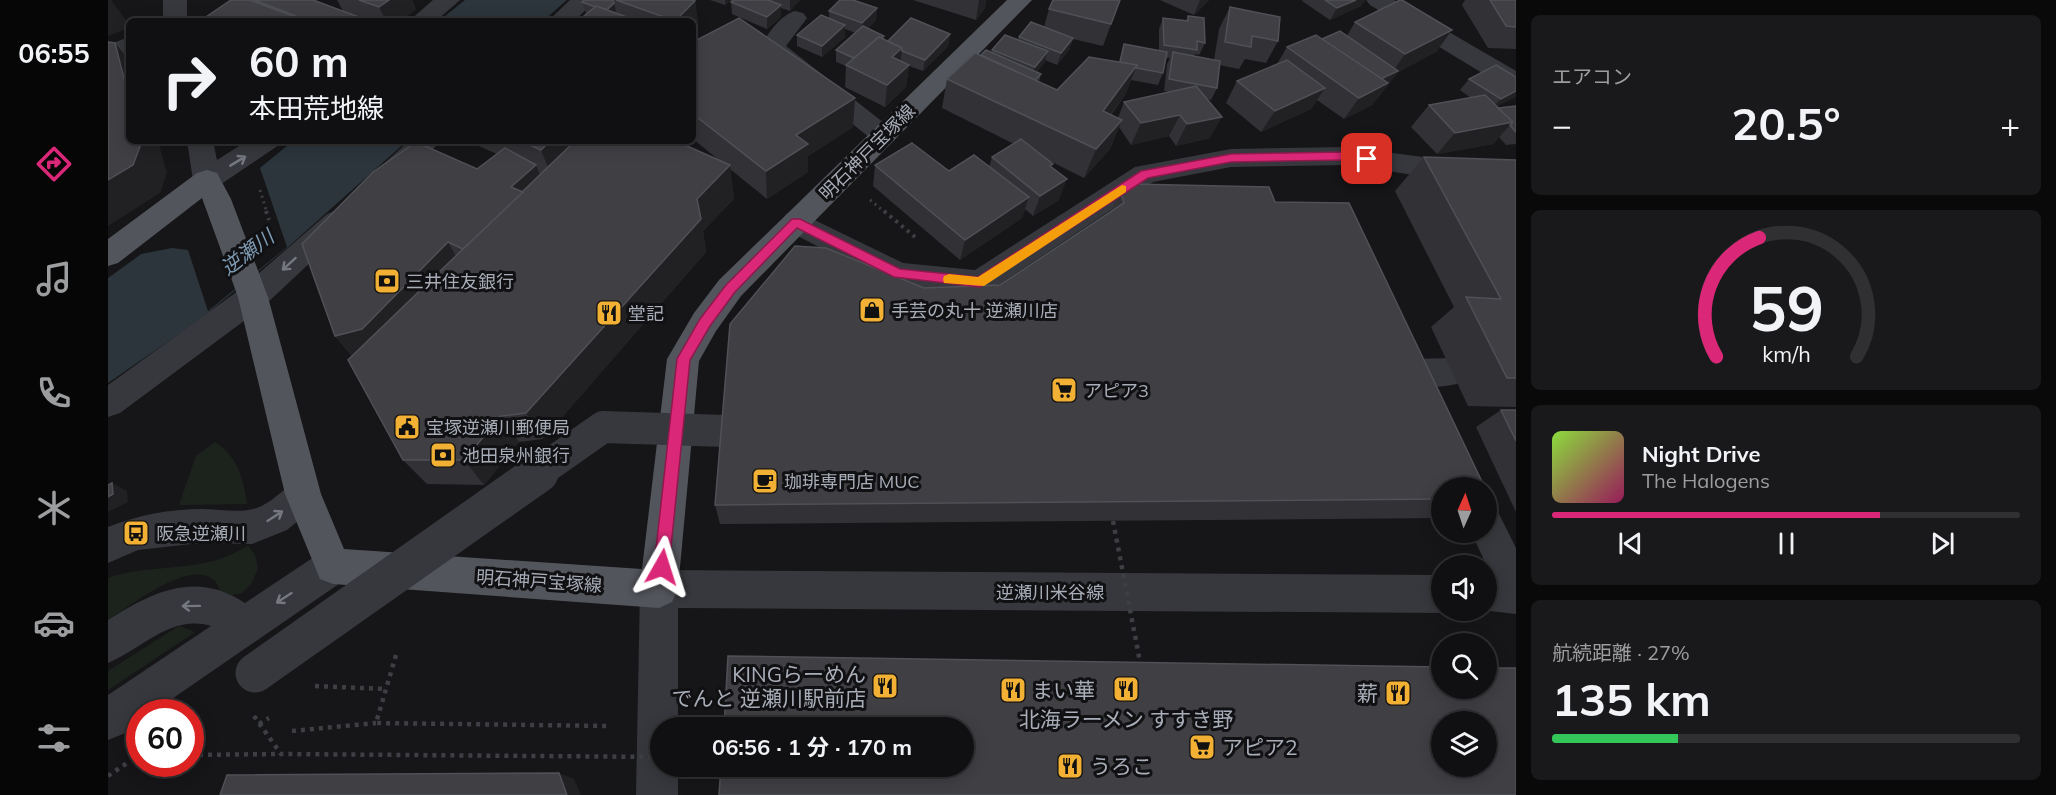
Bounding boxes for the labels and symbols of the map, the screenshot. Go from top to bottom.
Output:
street label: 明石神戸宝塚線 [814,99,920,205]
pin [1341,133,1392,184]
one-way arrow [229,155,246,167]
water label: 逆瀬川 [216,223,280,280]
one-way arrow [282,257,297,271]
bank icon: 三井住友銀行 [372,266,402,296]
place label: 三井住友銀行 [406,270,514,293]
shop icon: 手芸の丸十 逆瀬川店 [857,295,887,325]
restaurant icon: 堂記 [594,298,624,328]
place label: 手芸の丸十 逆瀬川店 [891,299,1058,322]
place label: 堂記 [628,302,664,325]
supermarket icon: アピア3 [1049,375,1079,405]
place label: アピア3 [1084,379,1149,402]
public building icon: 宝塚逆瀬川郵便局 [392,412,422,442]
place label: 宝塚逆瀬川郵便局 [426,416,570,439]
bank icon: 池田泉州銀行 [428,440,458,470]
place label: 池田泉州銀行 [462,444,570,467]
cafe icon: 珈琲専門店 MUC [750,466,780,496]
place label: 珈琲専門店 MUC [784,470,920,493]
north arrow [1431,477,1497,543]
one-way arrow [267,509,284,522]
bus stop icon: 阪急逆瀬川 [121,518,151,548]
place label: 阪急逆瀬川 [156,522,246,545]
position arrow [630,535,694,599]
street label: 明石神戸宝塚線 [475,565,603,597]
street label: 逆瀬川米谷線 [996,581,1104,604]
one-way arrow [276,592,293,604]
one-way arrow [181,600,201,612]
place label: KINGらーめん でんと 逆瀬川駅前店 [672,661,866,711]
restaurant icon: KINGらーめん でんと 逆瀬川駅前店 [870,671,900,701]
restaurant icon: 北海ラーメン すすき野 [1111,674,1141,704]
restaurant icon: まい華 [998,675,1028,705]
place label: まい華 [1032,677,1095,703]
restaurant icon: 薪 [1383,678,1413,708]
place label: 薪 [1357,680,1378,706]
speed limit sign: 60 [126,699,204,777]
place label: 北海ラーメン すすき野 [1019,706,1233,732]
supermarket icon: アピア2 [1187,732,1217,762]
place label: アピア2 [1222,734,1298,760]
restaurant icon: うろこ [1055,751,1085,781]
place label: うろこ [1090,753,1153,779]

